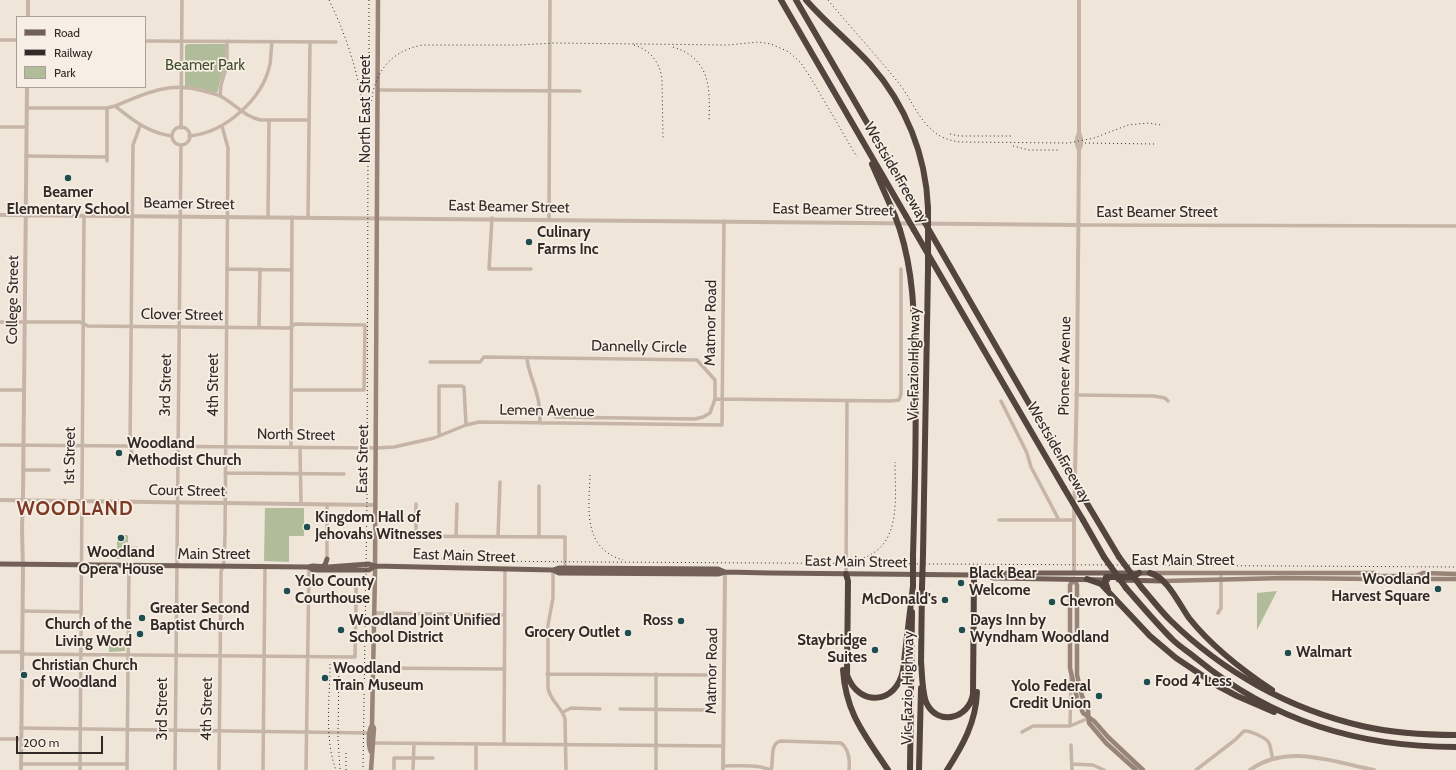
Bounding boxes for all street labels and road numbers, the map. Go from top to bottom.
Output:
street label: North East Street [357,55,375,163]
street label: Westside Freeway [860,119,932,227]
street label: Beamer Street [143,194,235,214]
street label: East Beamer Street [448,197,570,217]
street label: East Beamer Street [772,200,894,220]
street label: East Beamer Street [1096,204,1218,222]
street label: College Street [3,255,23,345]
street label: Matmor Road [701,280,721,366]
street label: Clover Street [141,305,223,325]
street label: Vic Fazio Highway [904,307,924,421]
street label: Pioneer Avenue [1055,316,1075,416]
street label: Dannelly Circle [591,337,687,357]
street label: 3rd Street [156,353,176,417]
street label: 4th Street [205,353,223,417]
street label: Westside Freeway [1023,399,1095,507]
street label: Lemen Avenue [499,401,595,421]
street label: East Street [353,424,373,494]
street label: North Street [257,425,335,445]
street label: 1st Street [60,427,80,485]
street label: Court Street [148,481,226,501]
street label: East Main Street [412,545,516,567]
street label: Main Street [178,546,250,564]
street label: East Main Street [804,552,908,572]
street label: East Main Street [1132,552,1234,570]
street label: Matmor Road [702,628,722,714]
street label: Vic Fazio Highway [898,631,918,745]
street label: 4th Street [197,677,217,741]
street label: 3rd Street [154,678,172,740]

